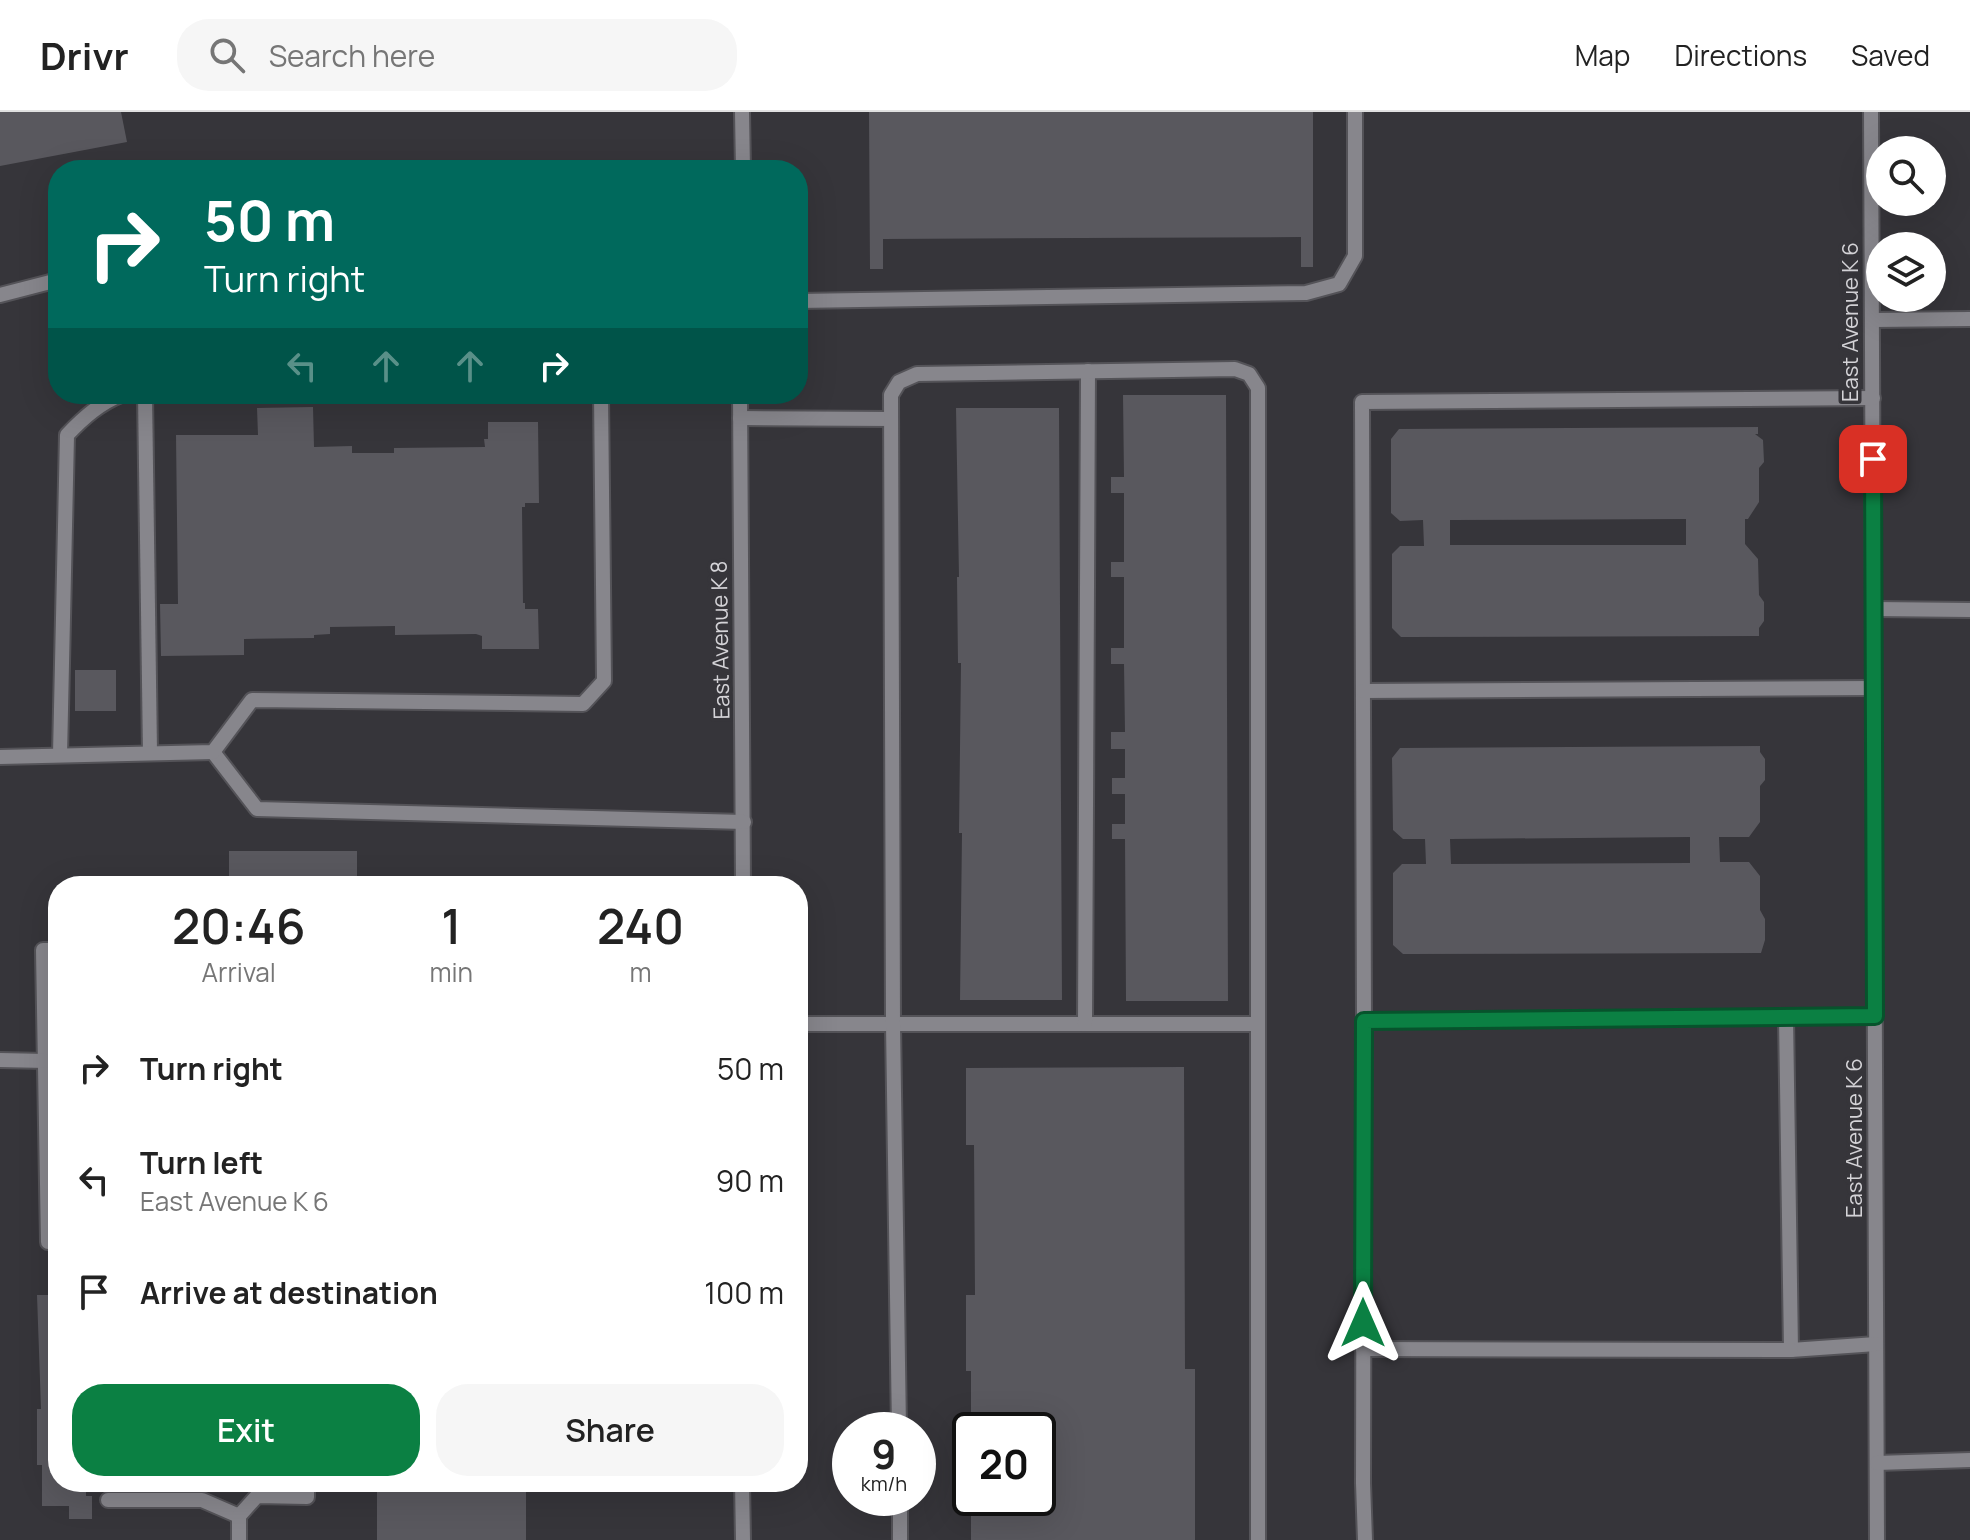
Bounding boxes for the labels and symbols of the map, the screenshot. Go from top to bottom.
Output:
street label: East Avenue K 6 [1835,242,1865,402]
pin [1839,425,1907,493]
street label: East Avenue K 8 [704,560,736,720]
street label: East Avenue K 6 [1839,1058,1869,1218]
position arrow [1321,1281,1405,1365]
speed limit sign: 20 [952,1412,1056,1516]

